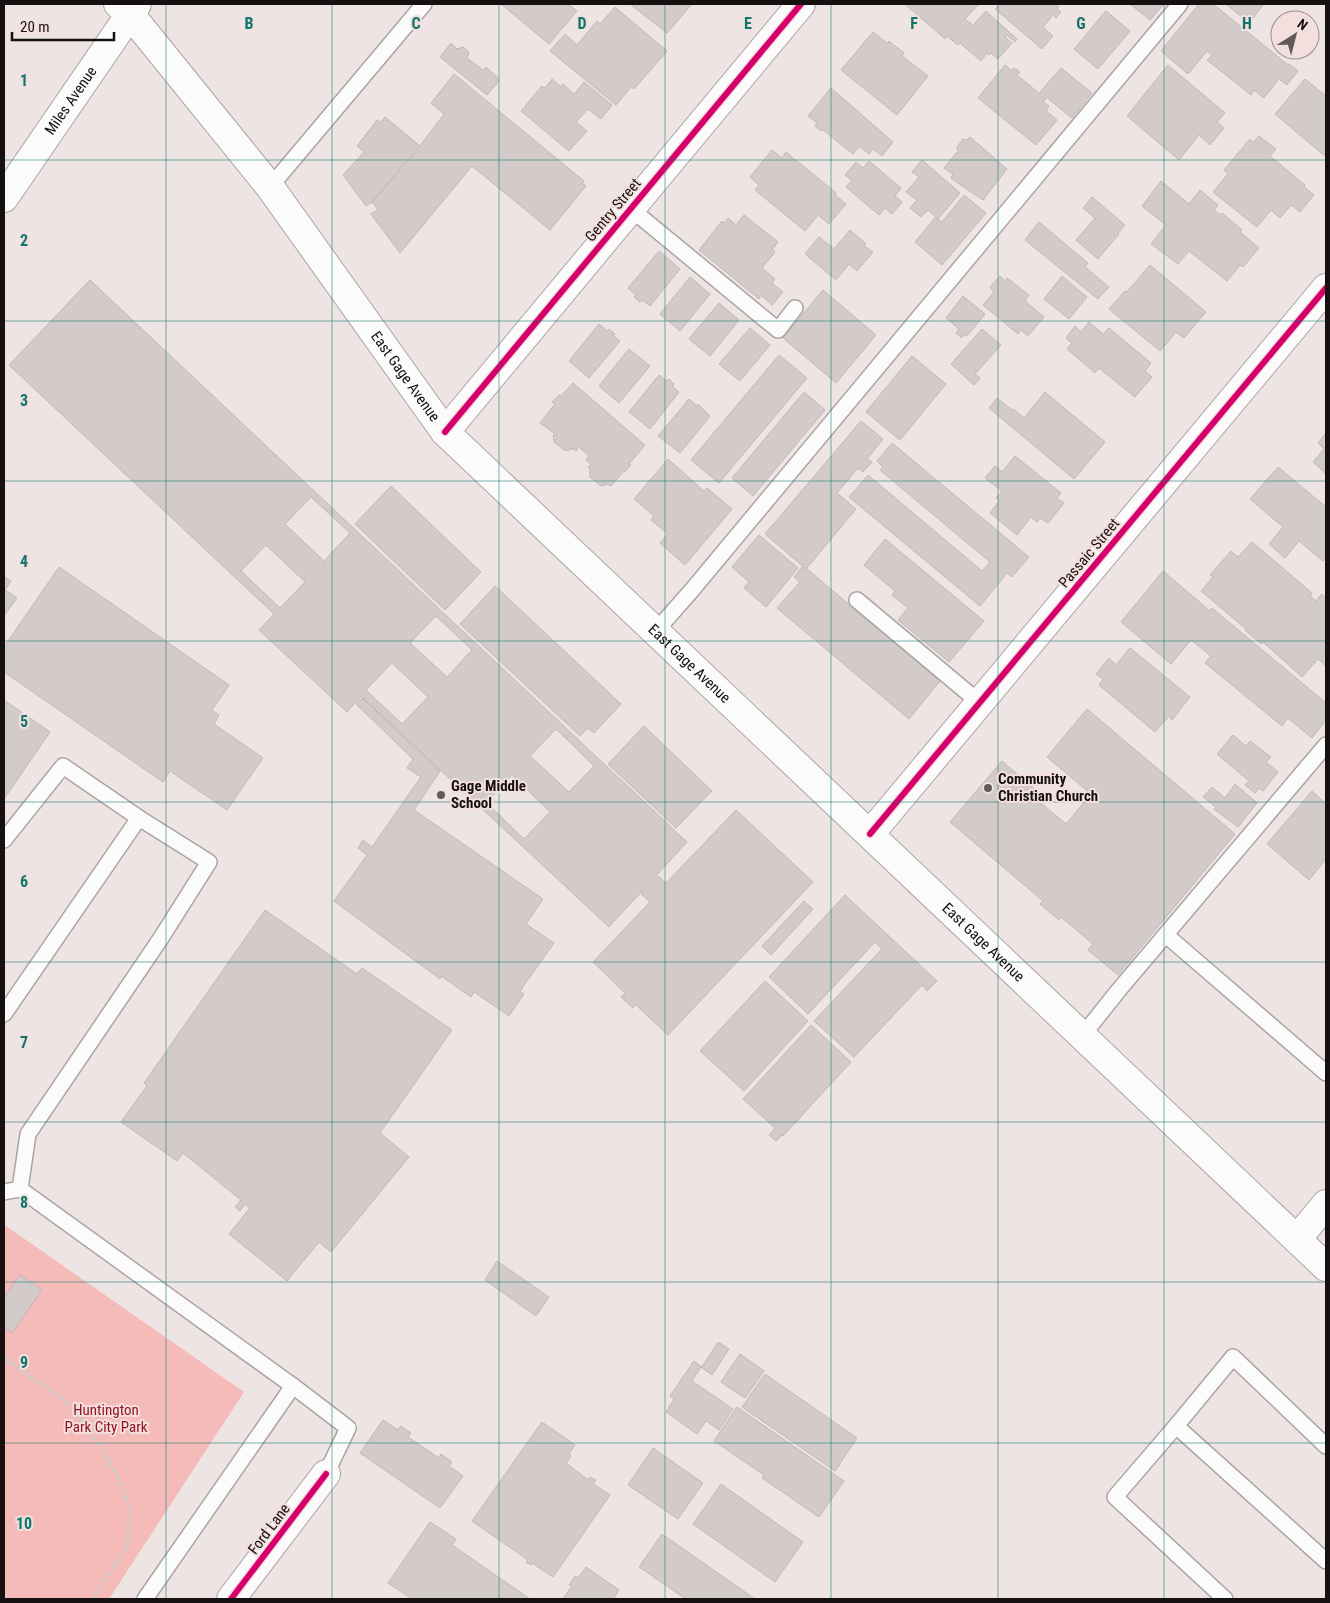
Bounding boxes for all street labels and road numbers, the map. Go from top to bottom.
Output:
street label: Miles Avenue [41,63,100,138]
street label: Gentry Street [581,175,645,245]
street label: East Gage Avenue [367,328,444,425]
street label: Passaic Street [1055,515,1123,591]
street label: East Gage Avenue [645,620,734,707]
street label: East Gage Avenue [938,899,1028,985]
street label: Ford Lane [244,1500,294,1558]

